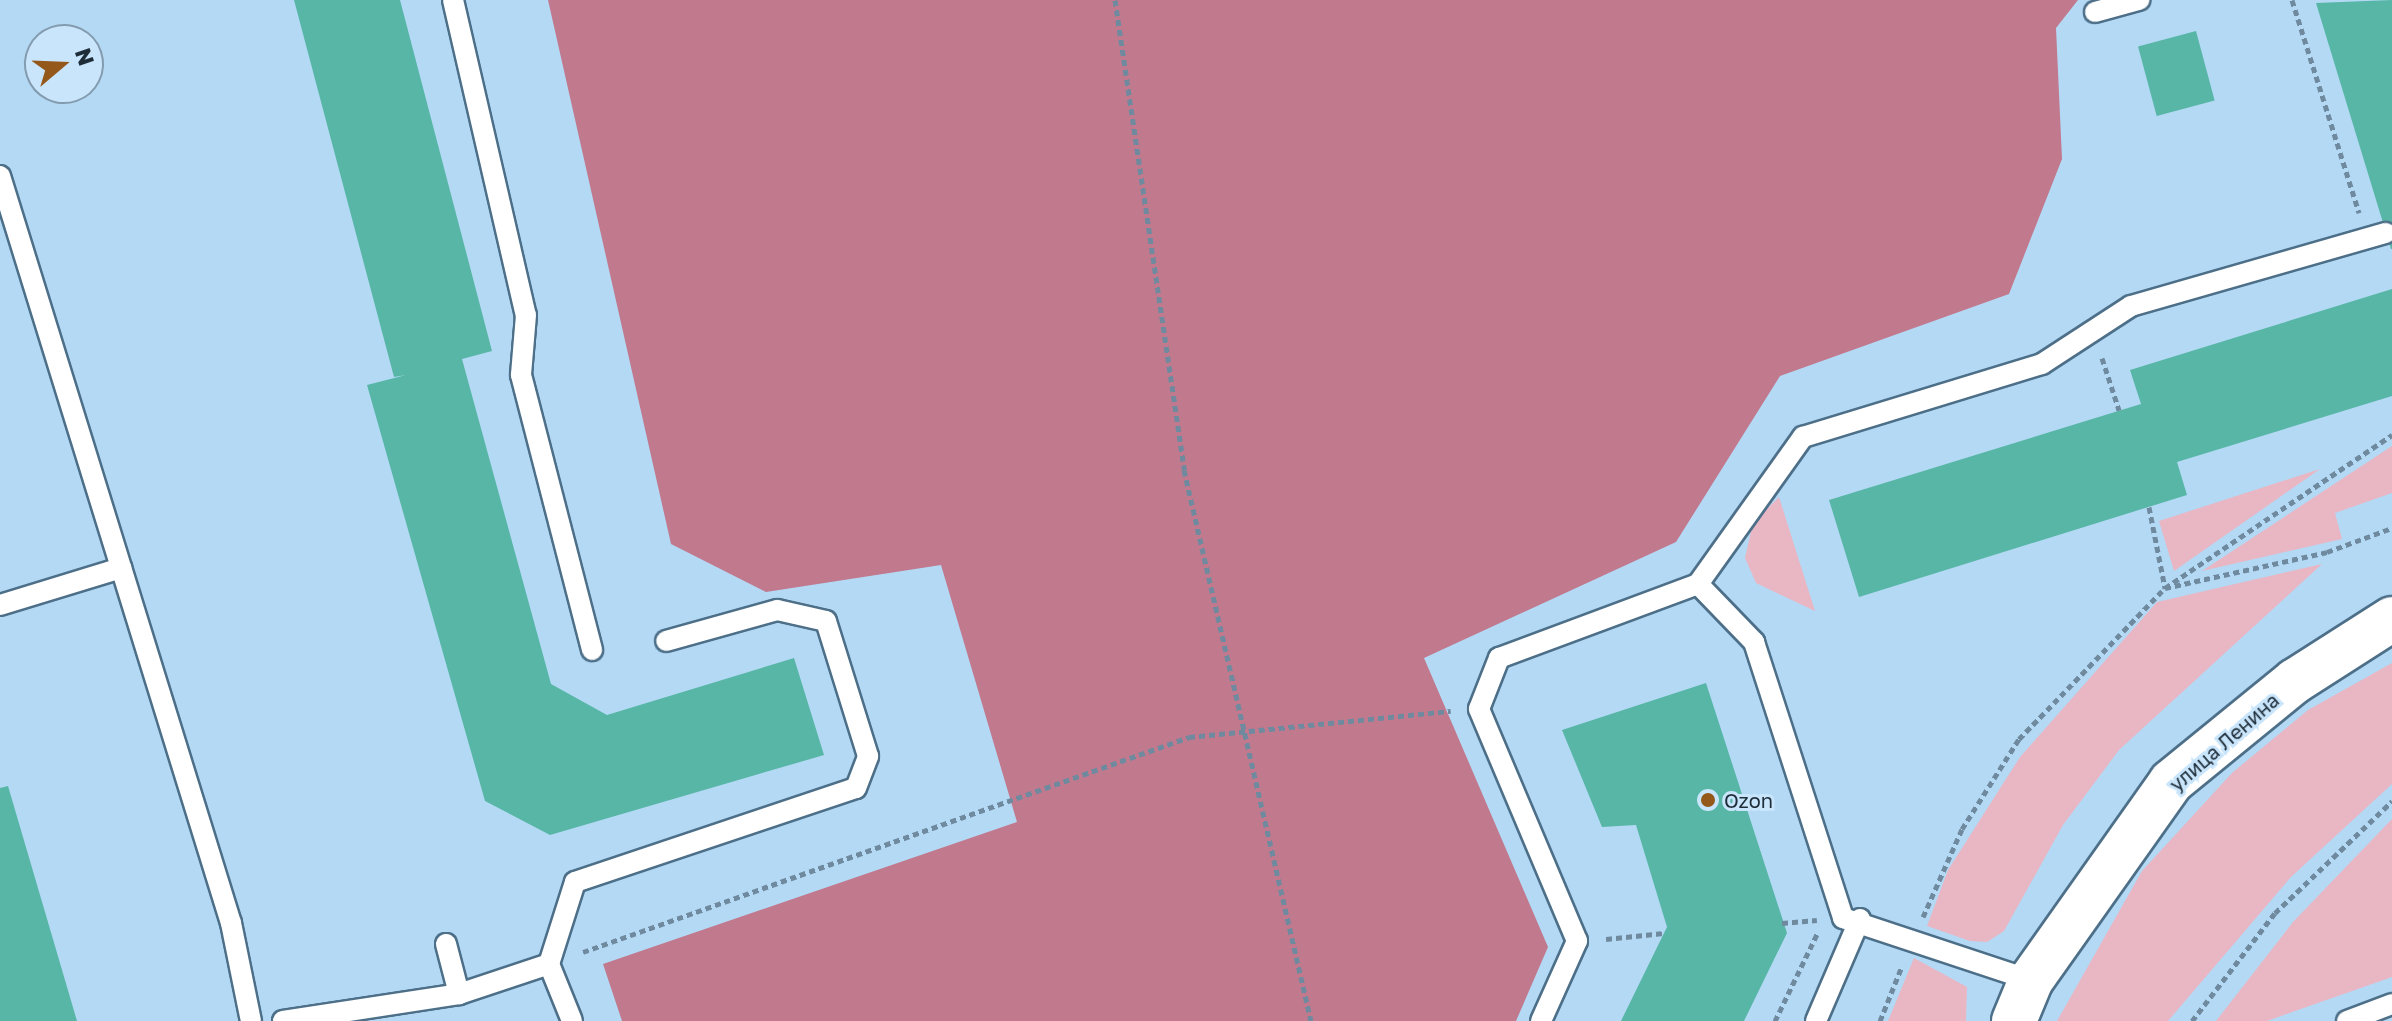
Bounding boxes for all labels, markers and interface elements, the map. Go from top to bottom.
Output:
north arrow [24,24,104,104]
text: N [70,44,101,69]
street label: улица Ленина [2164,688,2284,796]
place label: Ozon [1724,788,1773,812]
marker: Ozon [1699,791,1717,809]

